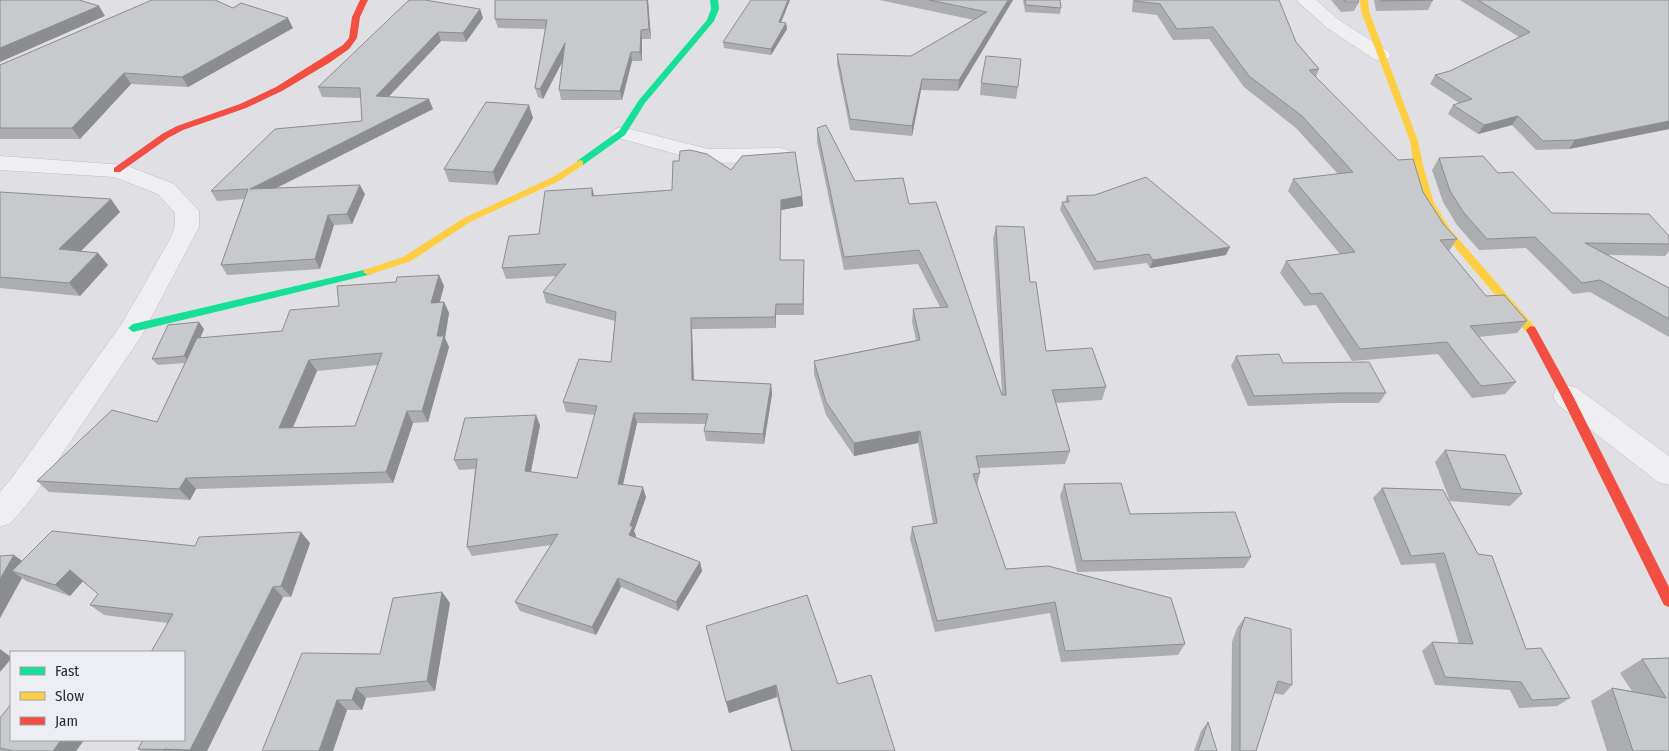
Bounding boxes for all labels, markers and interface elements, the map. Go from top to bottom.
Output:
legend [10,651,185,741]
text: Fast [55,662,79,680]
text: Slow [55,687,84,705]
text: Jam [55,712,78,730]

